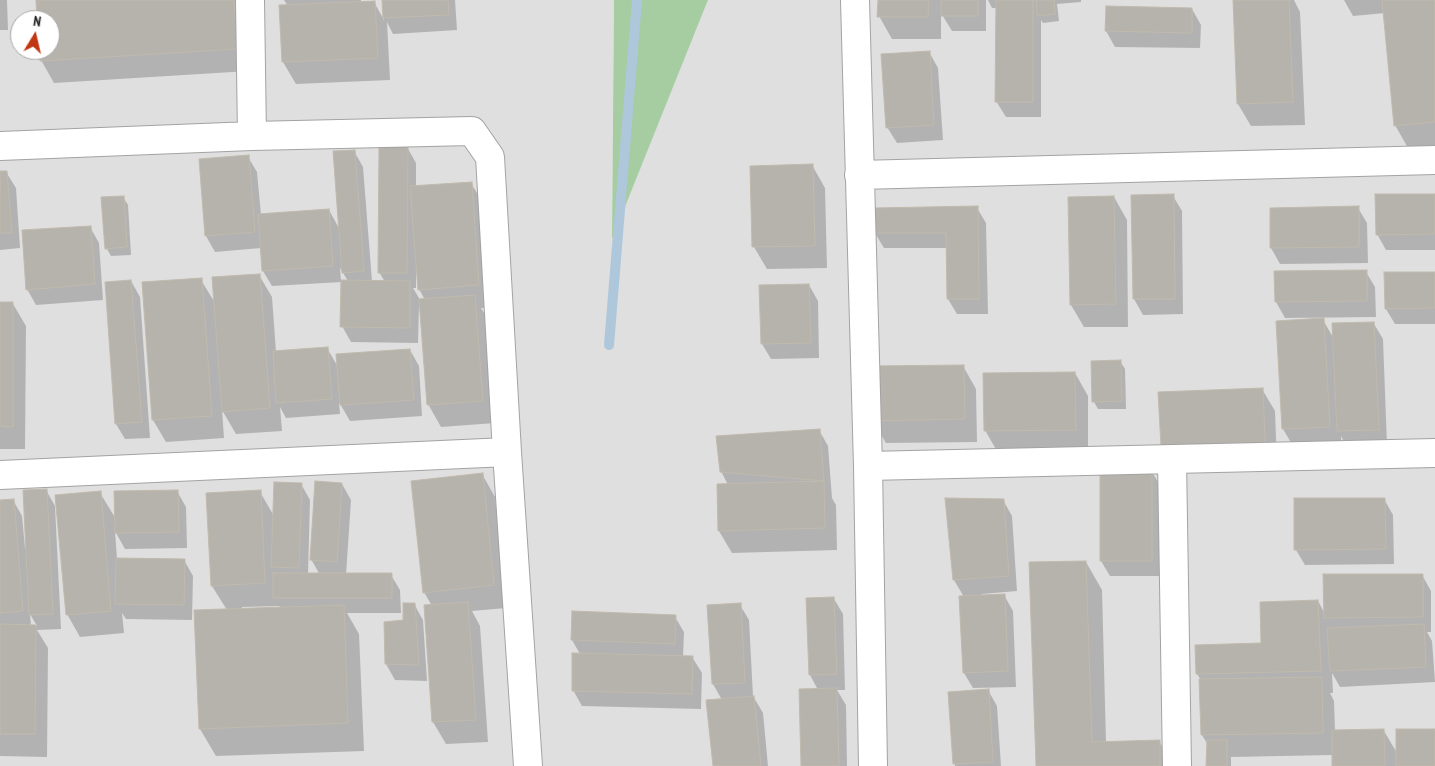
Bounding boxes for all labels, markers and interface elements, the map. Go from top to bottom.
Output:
north arrow [10,10,60,60]
text: N [32,12,42,31]

